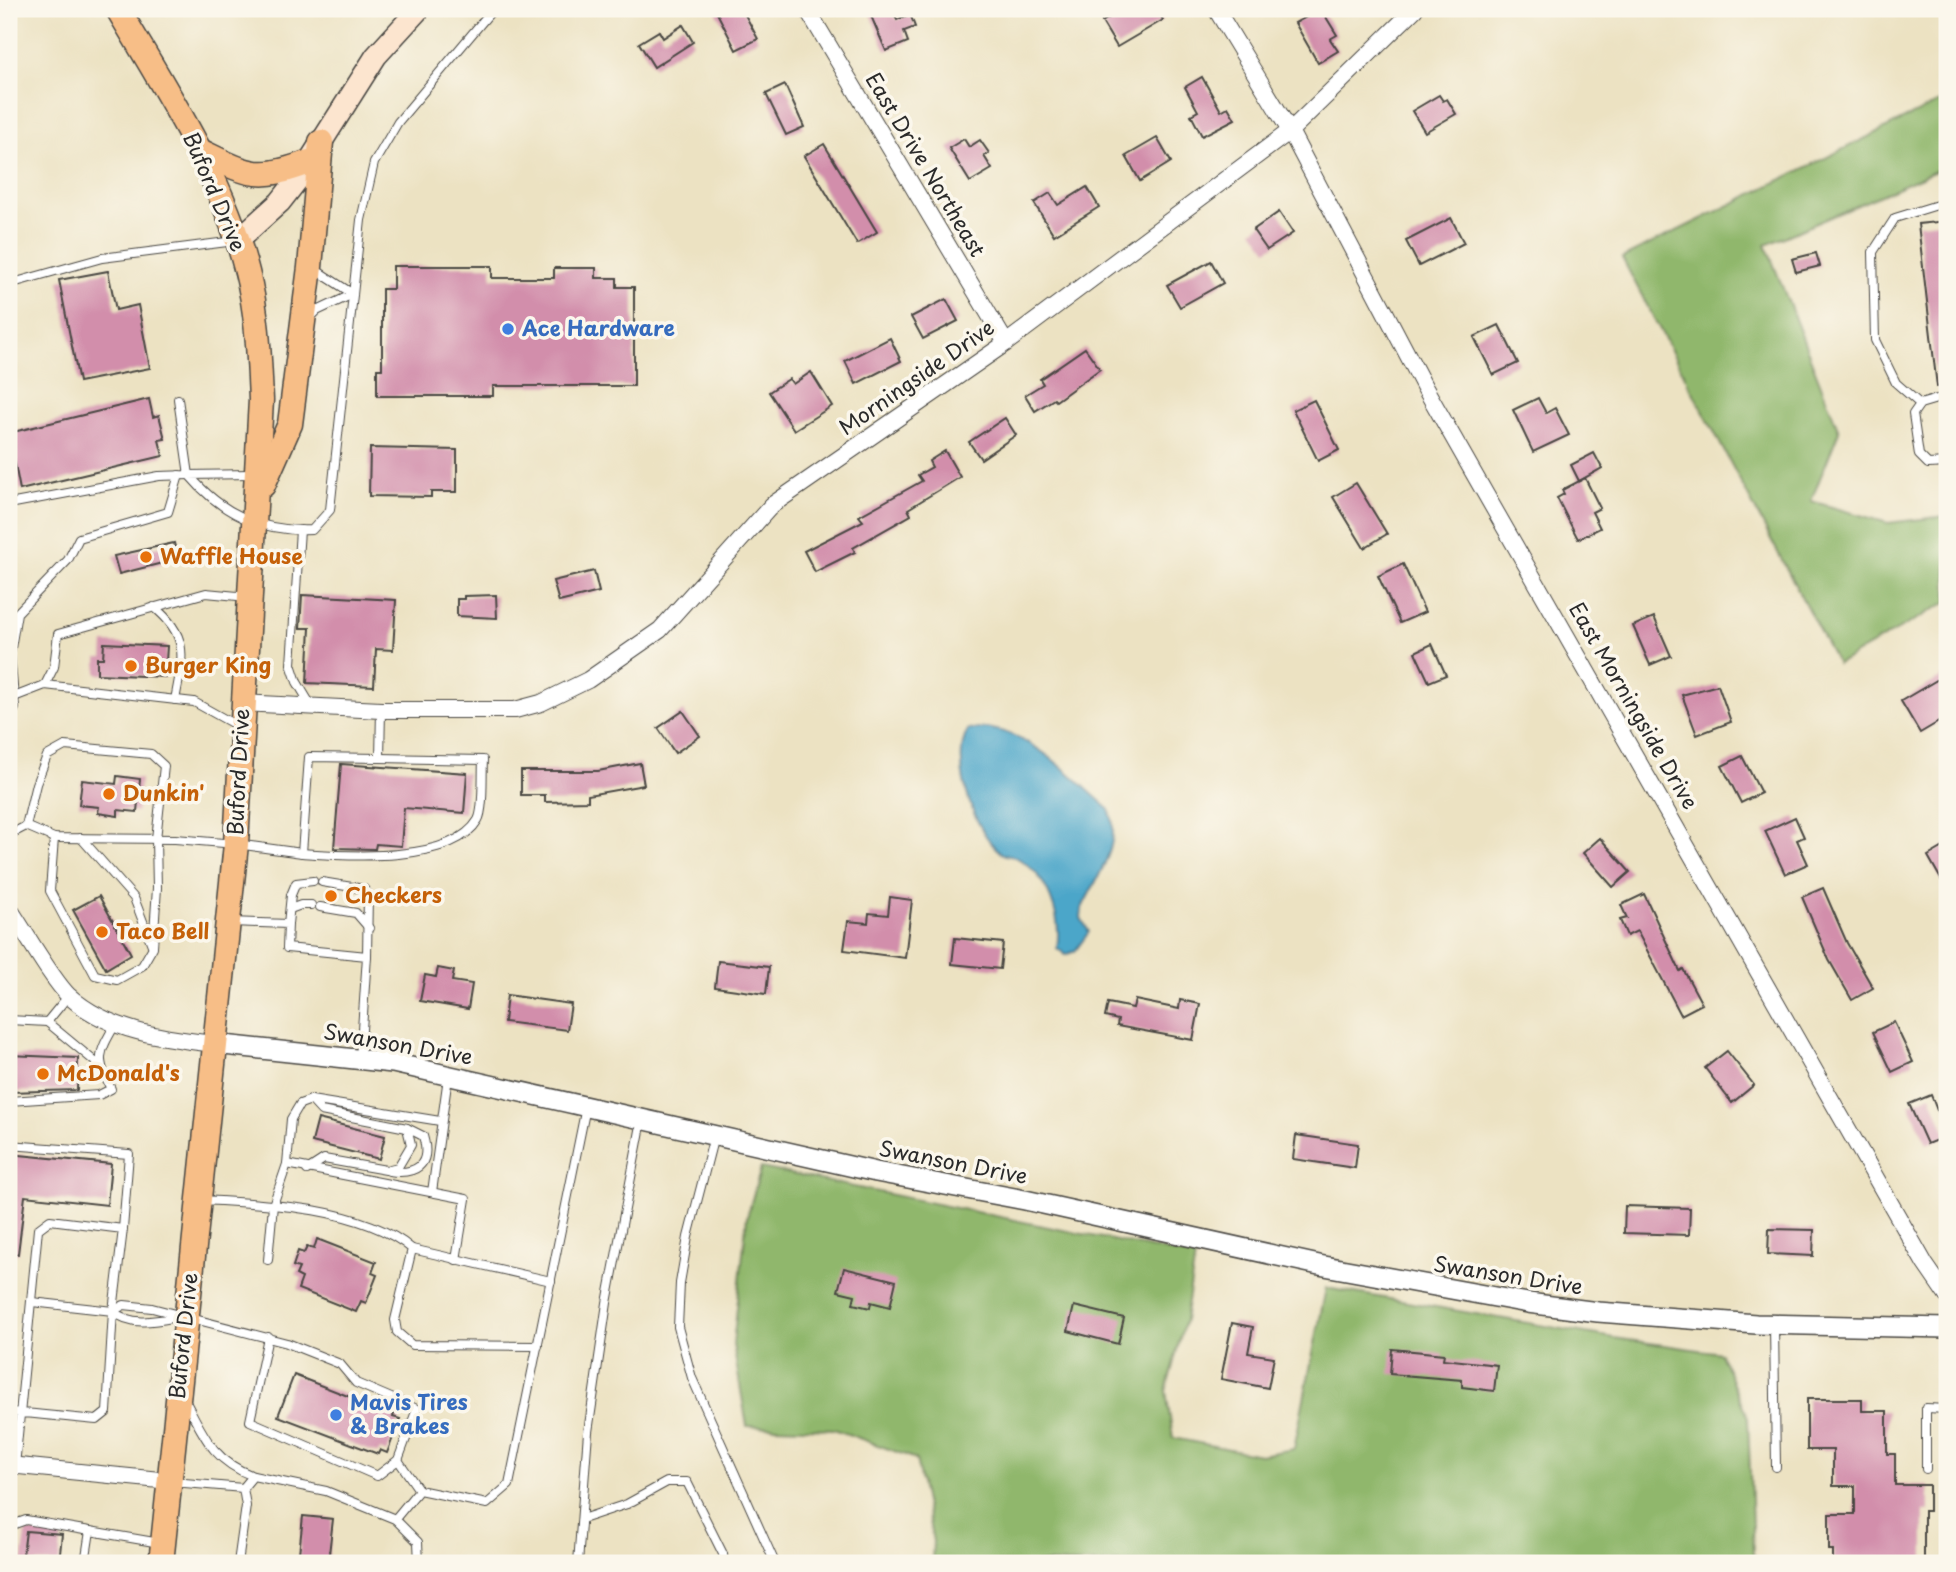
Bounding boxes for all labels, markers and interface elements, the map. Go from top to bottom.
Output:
street label: East Drive Northeast [859,66,995,262]
street label: Buford Drive [176,126,255,256]
place label: Ace Hardware [521,311,675,343]
street label: Morningside Drive [832,311,1000,442]
marker: Ace Hardware [500,321,516,337]
place label: Waffle House [160,539,303,571]
marker: Waffle House [138,549,154,565]
street label: East Morningside Drive [1562,595,1707,815]
place label: Burger King [145,648,271,680]
marker: Burger King [123,658,139,674]
street label: Buford Drive [218,708,256,836]
place label: Dunkin' [123,776,205,808]
marker: Dunkin' [101,786,117,802]
place label: Checkers [345,878,442,910]
marker: Checkers [323,888,339,904]
place label: Taco Bell [116,914,209,946]
marker: Taco Bell [94,924,110,940]
street label: Swanson Drive [321,1014,475,1072]
place label: McDonald's [57,1056,180,1088]
marker: McDonald's [35,1066,51,1082]
street label: Swanson Drive [876,1131,1030,1191]
street label: Swanson Drive [1431,1246,1585,1302]
street label: Buford Drive [159,1271,205,1401]
place label: Mavis Tires & Brakes [350,1385,468,1441]
marker: Mavis Tires & Brakes [328,1407,344,1423]

